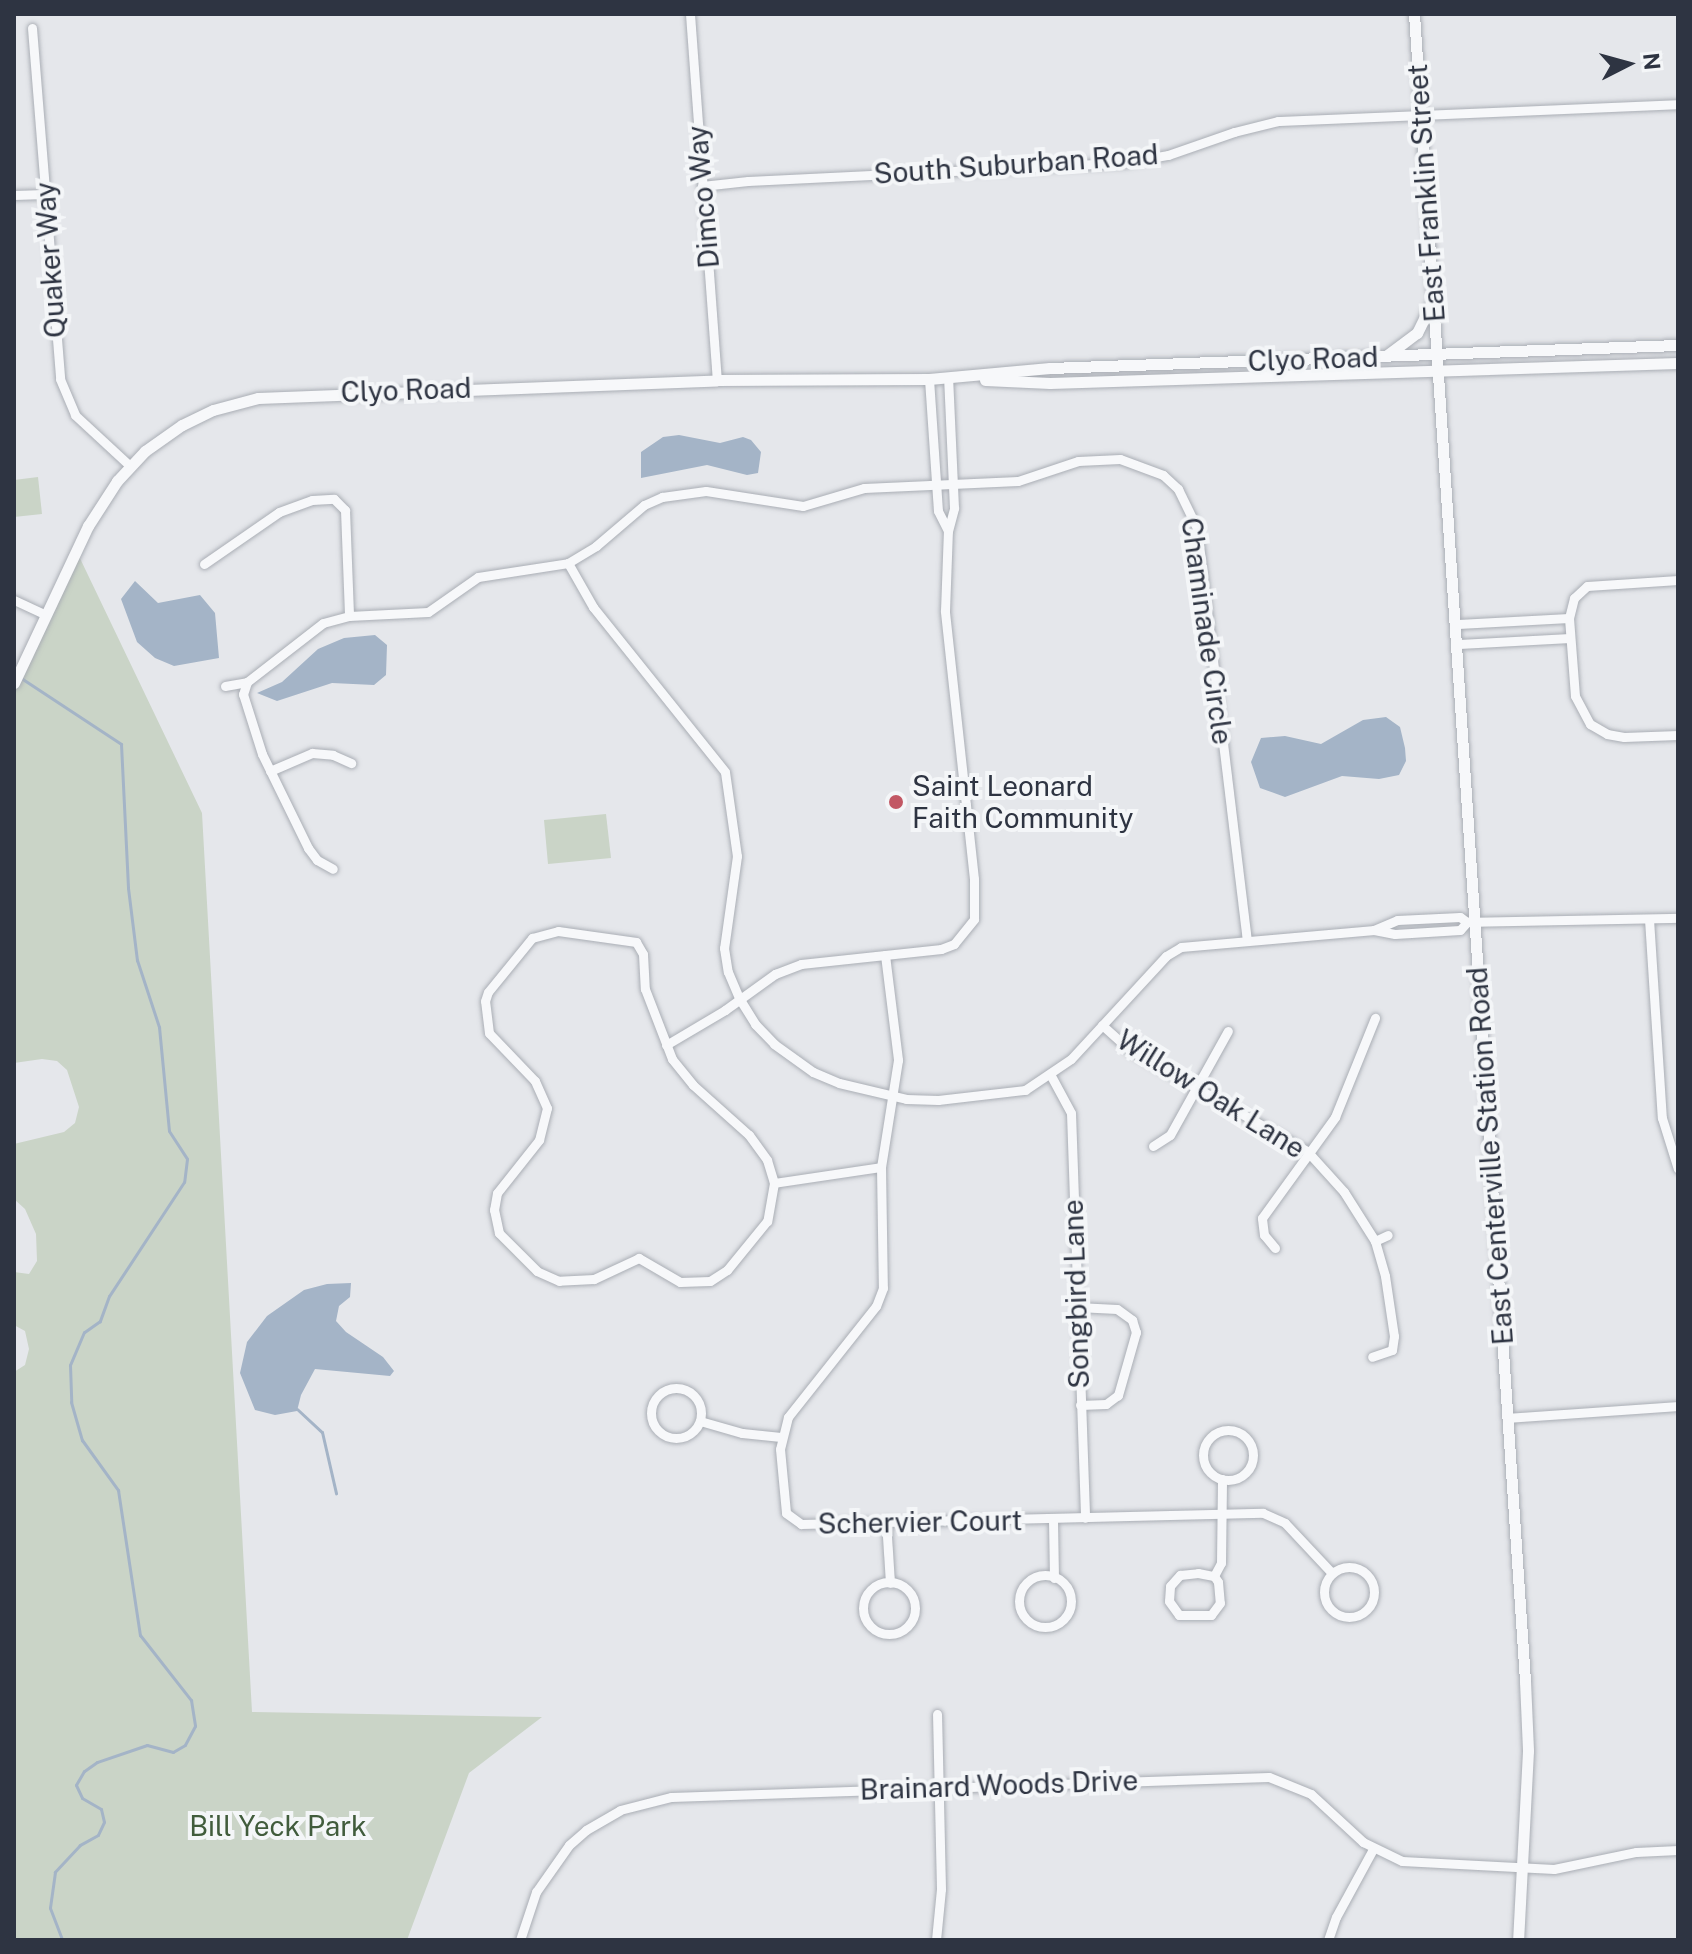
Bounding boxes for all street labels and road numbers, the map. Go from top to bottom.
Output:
street label: East Franklin Street [1400,63,1452,323]
street label: Dimco Way [680,124,726,270]
street label: South Suburban Road [873,137,1159,191]
street label: Quaker Way [28,181,72,339]
street label: Clyo Road [1247,340,1379,378]
street label: Clyo Road [340,371,472,409]
street label: Chaminade Circle [1174,515,1240,747]
street label: East Centerville Station Road [1460,966,1520,1346]
street label: Willow Oak Lane [1111,1023,1311,1165]
street label: Songbird Lane [1056,1199,1096,1389]
street label: Schervier Court [817,1503,1023,1541]
street label: Brainard Woods Drive [859,1763,1139,1807]

